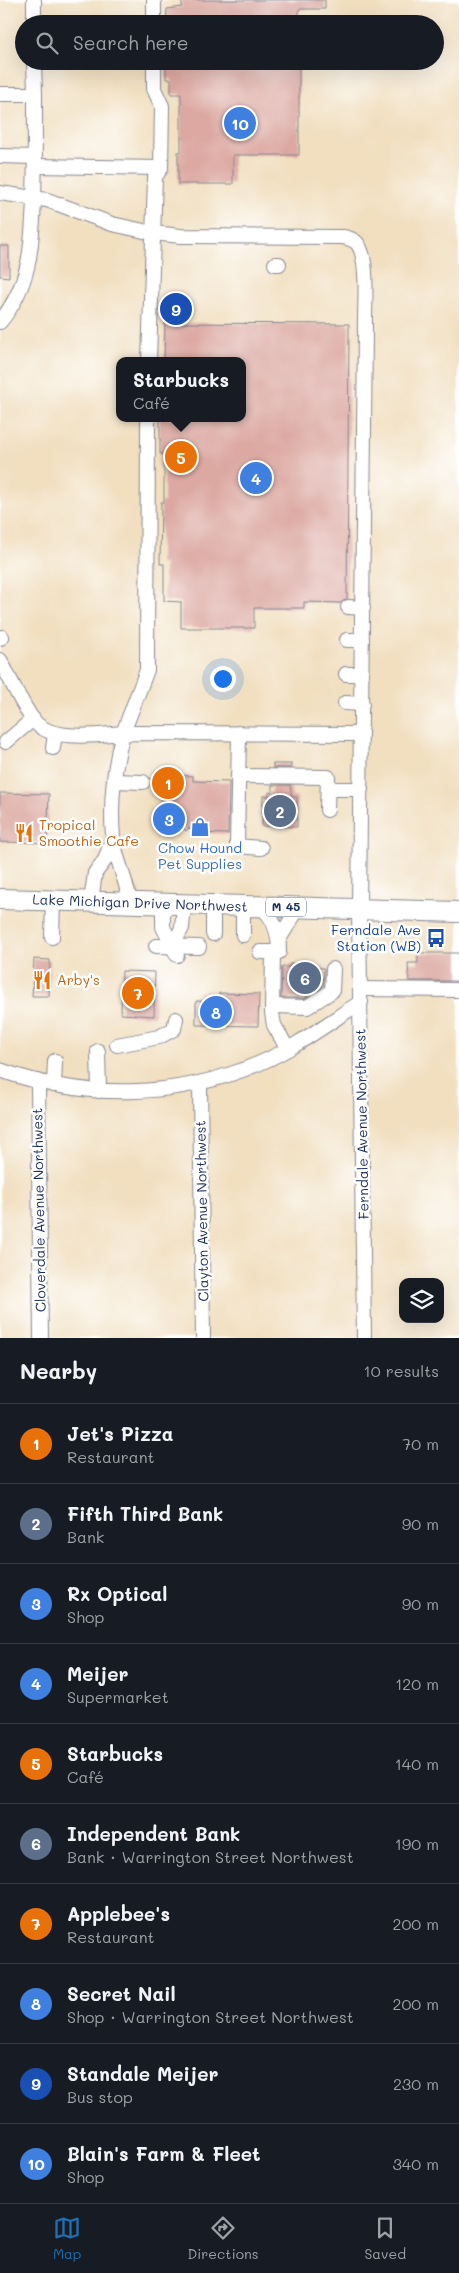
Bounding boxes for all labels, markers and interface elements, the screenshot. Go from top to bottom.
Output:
search box [15,15,444,70]
icon: search [33,29,61,57]
text: Search here [73,30,189,55]
pin: 10 [224,104,256,142]
pin: 9 [160,290,192,328]
popup [116,357,246,422]
text: Starbucks [133,367,229,392]
text: Café [133,392,170,413]
pin: 5 [165,438,197,476]
pin: 4 [240,459,272,497]
your location [210,666,236,692]
pin: 1 [152,764,184,802]
pin: 2 [264,792,296,830]
pin: 3 [153,800,185,838]
place label: Tropical Smoothie Cafe [39,815,139,850]
shop icon: Chow Hound Pet Supplies [189,816,211,838]
restaurant icon: Tropical Smoothie Cafe [13,822,35,844]
place label: Chow Hound Pet Supplies [158,838,242,873]
street label: Lake Michigan Drive Northwest [32,889,248,916]
road number: M 45 [266,898,306,916]
place label: Ferndale Ave Station (WB) [331,920,421,955]
bus stop icon: Ferndale Ave Station (WB) [425,927,447,949]
pin: 6 [289,959,321,997]
restaurant icon: Arby's [31,969,53,991]
place label: Arby's [57,970,100,989]
pin: 7 [122,974,154,1012]
pin: 8 [200,993,232,1031]
street label: Ferndale Avenue Northwest [350,1029,373,1219]
street label: Cloverdale Avenue Northwest [27,1108,50,1312]
street label: Clayton Avenue Northwest [190,1120,213,1302]
map controls [399,1278,444,1323]
button: layers [399,1278,444,1323]
text: Nearby [20,1357,97,1384]
text: 10 results [364,1360,439,1381]
text: Jet's Pizza [67,1421,173,1446]
text: 1 [32,1433,40,1454]
text: 70 m [402,1433,439,1454]
text: Restaurant [67,1446,155,1467]
text: Fifth Third Bank [67,1501,223,1526]
text: 2 [32,1513,40,1534]
text: 90 m [402,1513,439,1534]
text: Bank [67,1526,104,1547]
text: Rx Optical [67,1581,167,1606]
text: 3 [31,1593,41,1614]
text: 90 m [402,1593,439,1614]
text: Shop [67,1606,104,1627]
text: Meijer [67,1661,128,1686]
text: 4 [31,1673,41,1694]
text: 120 m [395,1673,439,1694]
text: Supermarket [67,1686,169,1707]
text: Starbucks [67,1741,163,1766]
text: 5 [31,1753,41,1774]
text: 140 m [395,1753,439,1774]
text: Café [67,1766,104,1787]
text: Independent Bank [67,1821,240,1846]
text: 6 [31,1833,41,1854]
text: 190 m [395,1833,439,1854]
text: Bank · Warrington Street Northwest [67,1846,354,1867]
text: Applebee's [67,1901,170,1926]
text: 7 [32,1913,40,1934]
text: 200 m [392,1913,439,1934]
text: Restaurant [67,1926,155,1947]
text: Secret Nail [67,1981,176,2006]
text: 8 [31,1993,41,2014]
text: 200 m [392,1993,439,2014]
text: Shop · Warrington Street Northwest [67,2006,354,2027]
text: Standale Meijer [67,2061,218,2086]
text: 9 [31,2073,41,2094]
text: 230 m [393,2073,439,2094]
text: Bus stop [67,2086,133,2107]
text: Blain's Farm & Fleet [67,2141,261,2166]
text: 10 [27,2153,45,2174]
text: 340 m [392,2153,439,2174]
text: Shop [67,2166,104,2187]
tab: Map [53,2214,81,2263]
tab: Directions [187,2214,259,2263]
tab: Saved [364,2214,406,2263]

